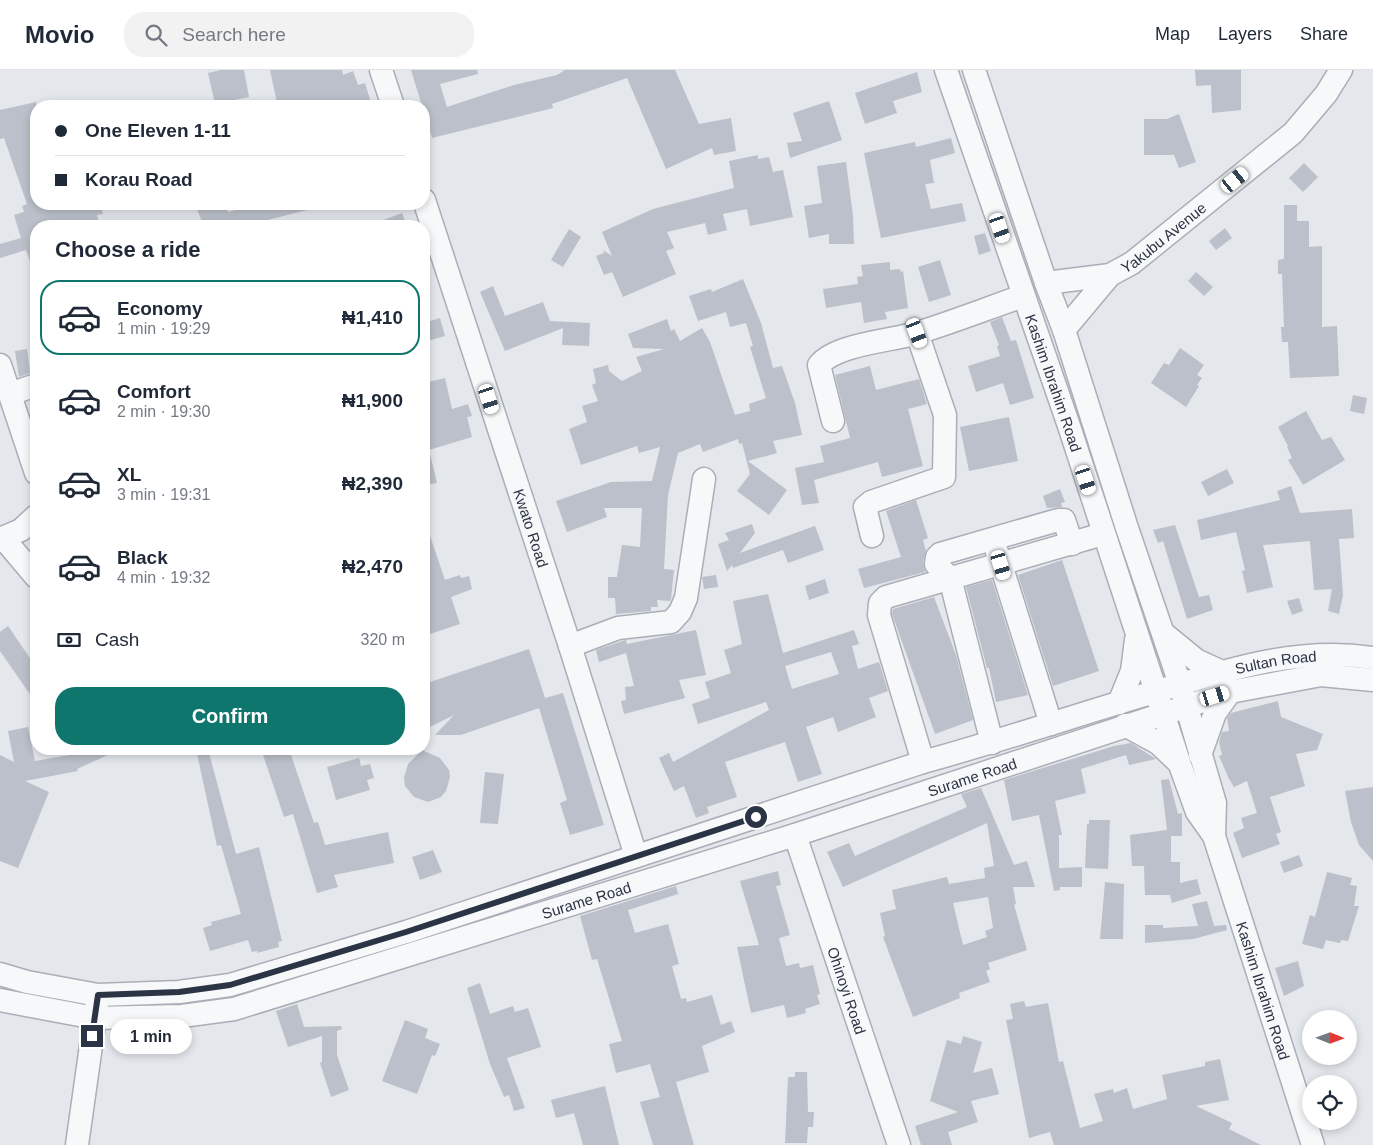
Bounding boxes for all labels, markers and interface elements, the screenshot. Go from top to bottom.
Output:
search box [124,12,474,57]
text: Movio [25,21,94,48]
icon: search [142,21,170,49]
text: Search here [182,24,286,45]
text: Map [1155,24,1190,44]
text: Layers [1218,24,1272,44]
text: Share [1300,24,1348,44]
text: One Eleven 1-11 [85,120,231,141]
car [1218,165,1251,195]
text: Korau Road [85,169,193,190]
street label: Yakubu Avenue [1118,198,1209,276]
car [988,211,1011,245]
text: Choose a ride [55,237,200,262]
icon: car [57,295,102,340]
text: Economy [117,298,203,319]
text: ₦1,410 [342,307,403,328]
street label: Kashim Ibrahim Road [1022,312,1085,454]
car [904,316,929,350]
text: 1 min · 19:29 [117,320,210,337]
icon: car [57,378,102,423]
text: Comfort [117,381,191,402]
car [477,382,500,416]
text: ₦1,900 [342,390,403,411]
text: 2 min · 19:30 [117,403,210,420]
icon: car [57,461,102,506]
car [1074,463,1097,497]
text: XL [117,464,141,485]
text: ₦2,390 [342,473,403,494]
text: 3 min · 19:31 [117,486,210,503]
street label: Kwato Road [511,486,552,569]
icon: car [57,544,102,589]
text: Black [117,547,168,568]
car [989,548,1012,582]
text: ₦2,470 [342,556,403,577]
text: 4 min · 19:32 [117,569,210,586]
icon: cash [55,626,83,654]
text: Cash [95,629,139,650]
text: 320 m [361,631,405,648]
street label: Sultan Road [1233,647,1317,677]
car [1198,684,1231,708]
button: Confirm [55,687,405,745]
street label: Surame Road [925,754,1019,799]
route start [745,806,767,828]
street label: Surame Road [540,878,633,922]
street label: Kashim Ibrahim Road [1233,919,1294,1062]
street label: Ohinoyi Road [825,945,870,1036]
north arrow [1302,1010,1358,1065]
map controls [1302,1010,1357,1130]
callout: 1 min [110,1018,192,1054]
route end [81,1025,103,1047]
text: 1 min [130,1028,172,1045]
button: locate [1302,1075,1357,1130]

